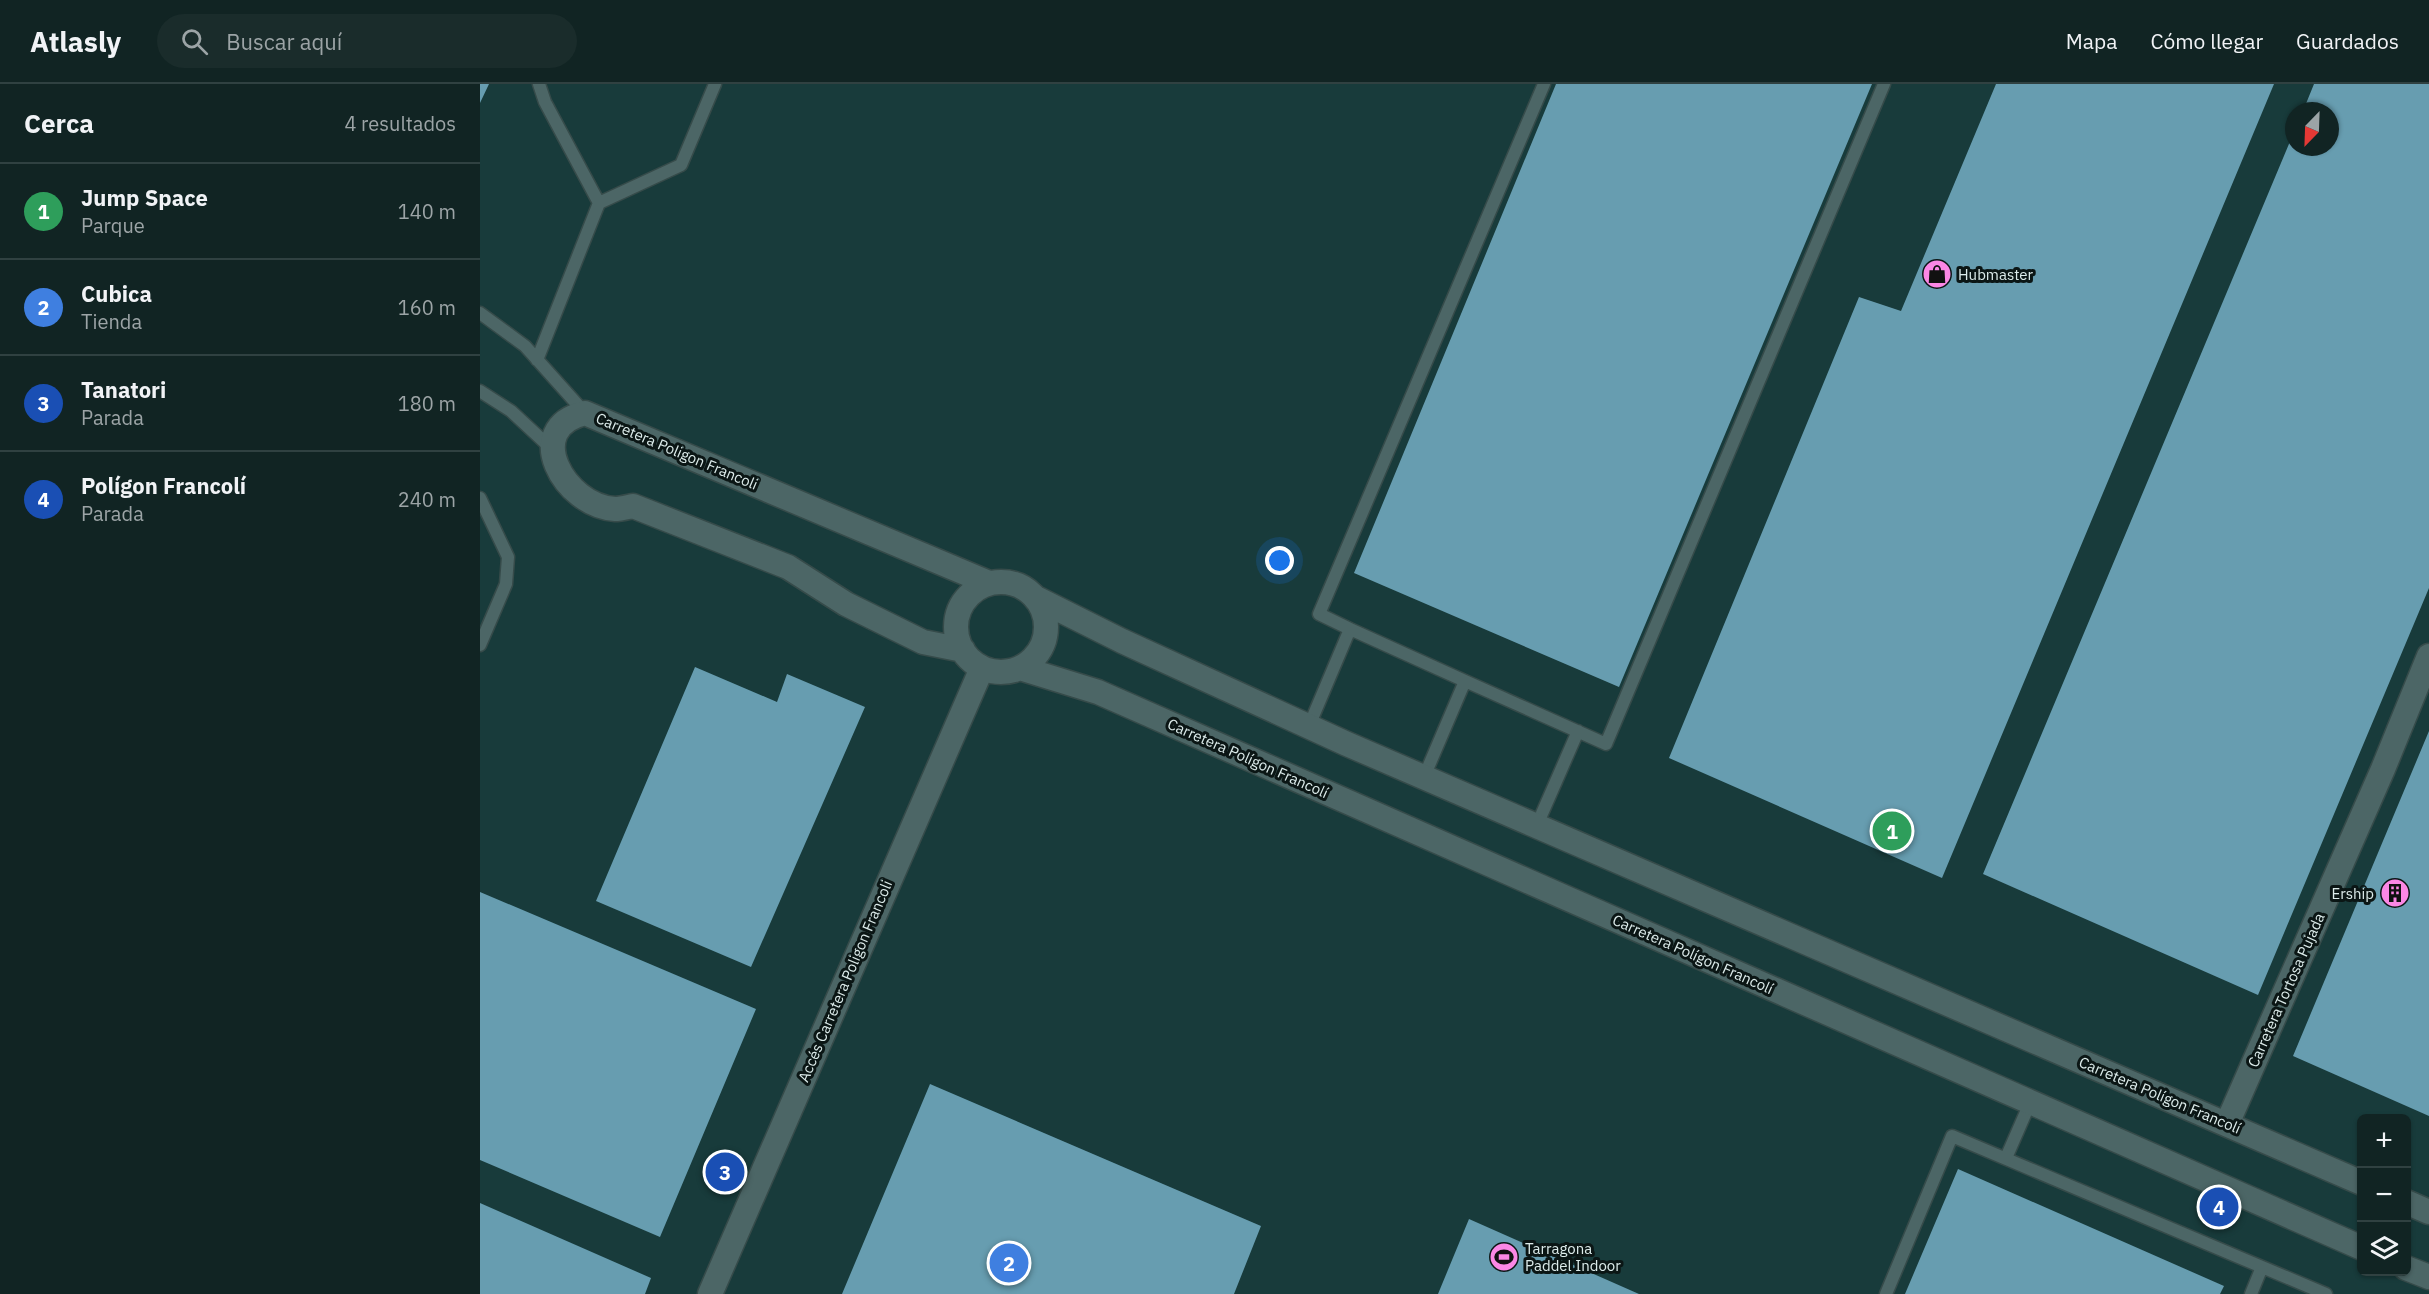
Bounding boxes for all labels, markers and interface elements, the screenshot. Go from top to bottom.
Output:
search box [157,14,577,68]
text: Atlasly [30,23,121,60]
icon: search [178,25,211,58]
text: Buscar aquí [226,27,342,56]
text: Mapa [2066,27,2117,55]
text: Cómo llegar [2150,27,2263,55]
text: Guardados [2296,27,2399,55]
north arrow [2285,102,2339,156]
text: Cerca [24,106,94,140]
text: 4 resultados [344,110,456,137]
text: Jump Space [81,183,208,212]
text: 1 [38,198,50,225]
text: 140 m [398,198,456,225]
text: Parque [81,212,145,239]
shop icon: Hubmaster [1921,258,1953,290]
place label: Hubmaster [1958,265,2034,284]
text: Cubica [81,279,152,308]
text: 2 [38,294,50,321]
text: 160 m [398,294,456,321]
text: Tienda [81,308,142,335]
text: Tanatori [81,375,166,404]
text: 3 [38,390,50,417]
text: 180 m [398,390,456,417]
text: Parada [81,404,144,431]
street label: Carretera Poligon Francoli [593,408,761,494]
text: Polígon Francolí [81,471,246,500]
text: 4 [38,486,50,513]
text: 240 m [398,486,456,513]
text: Parada [81,500,144,527]
your location [1265,546,1294,575]
street label: Carretera Polígon Francolí [1165,714,1332,802]
pin: 1 [1872,808,1912,854]
street label: Accés Carretera Poligon Francoli [794,877,896,1085]
building icon: Ership [2379,877,2411,909]
place label: Ership [2331,884,2374,903]
street label: Carretera Polígon Francolí [1610,910,1777,998]
street label: Carretera Tortosa Pujada [2243,910,2329,1070]
street label: Carretera Polígon Francolí [2076,1052,2244,1138]
map controls [2357,1114,2411,1276]
button: + [2357,1114,2411,1168]
pin: 3 [706,1150,744,1194]
button: − [2357,1168,2411,1222]
pin: 4 [2200,1184,2238,1230]
button: layers [2357,1222,2411,1276]
place label: Tarragona Paddel Indoor [1525,1239,1621,1275]
pin: 2 [990,1240,1028,1286]
sports icon: Tarragona Paddel Indoor [1488,1241,1520,1273]

